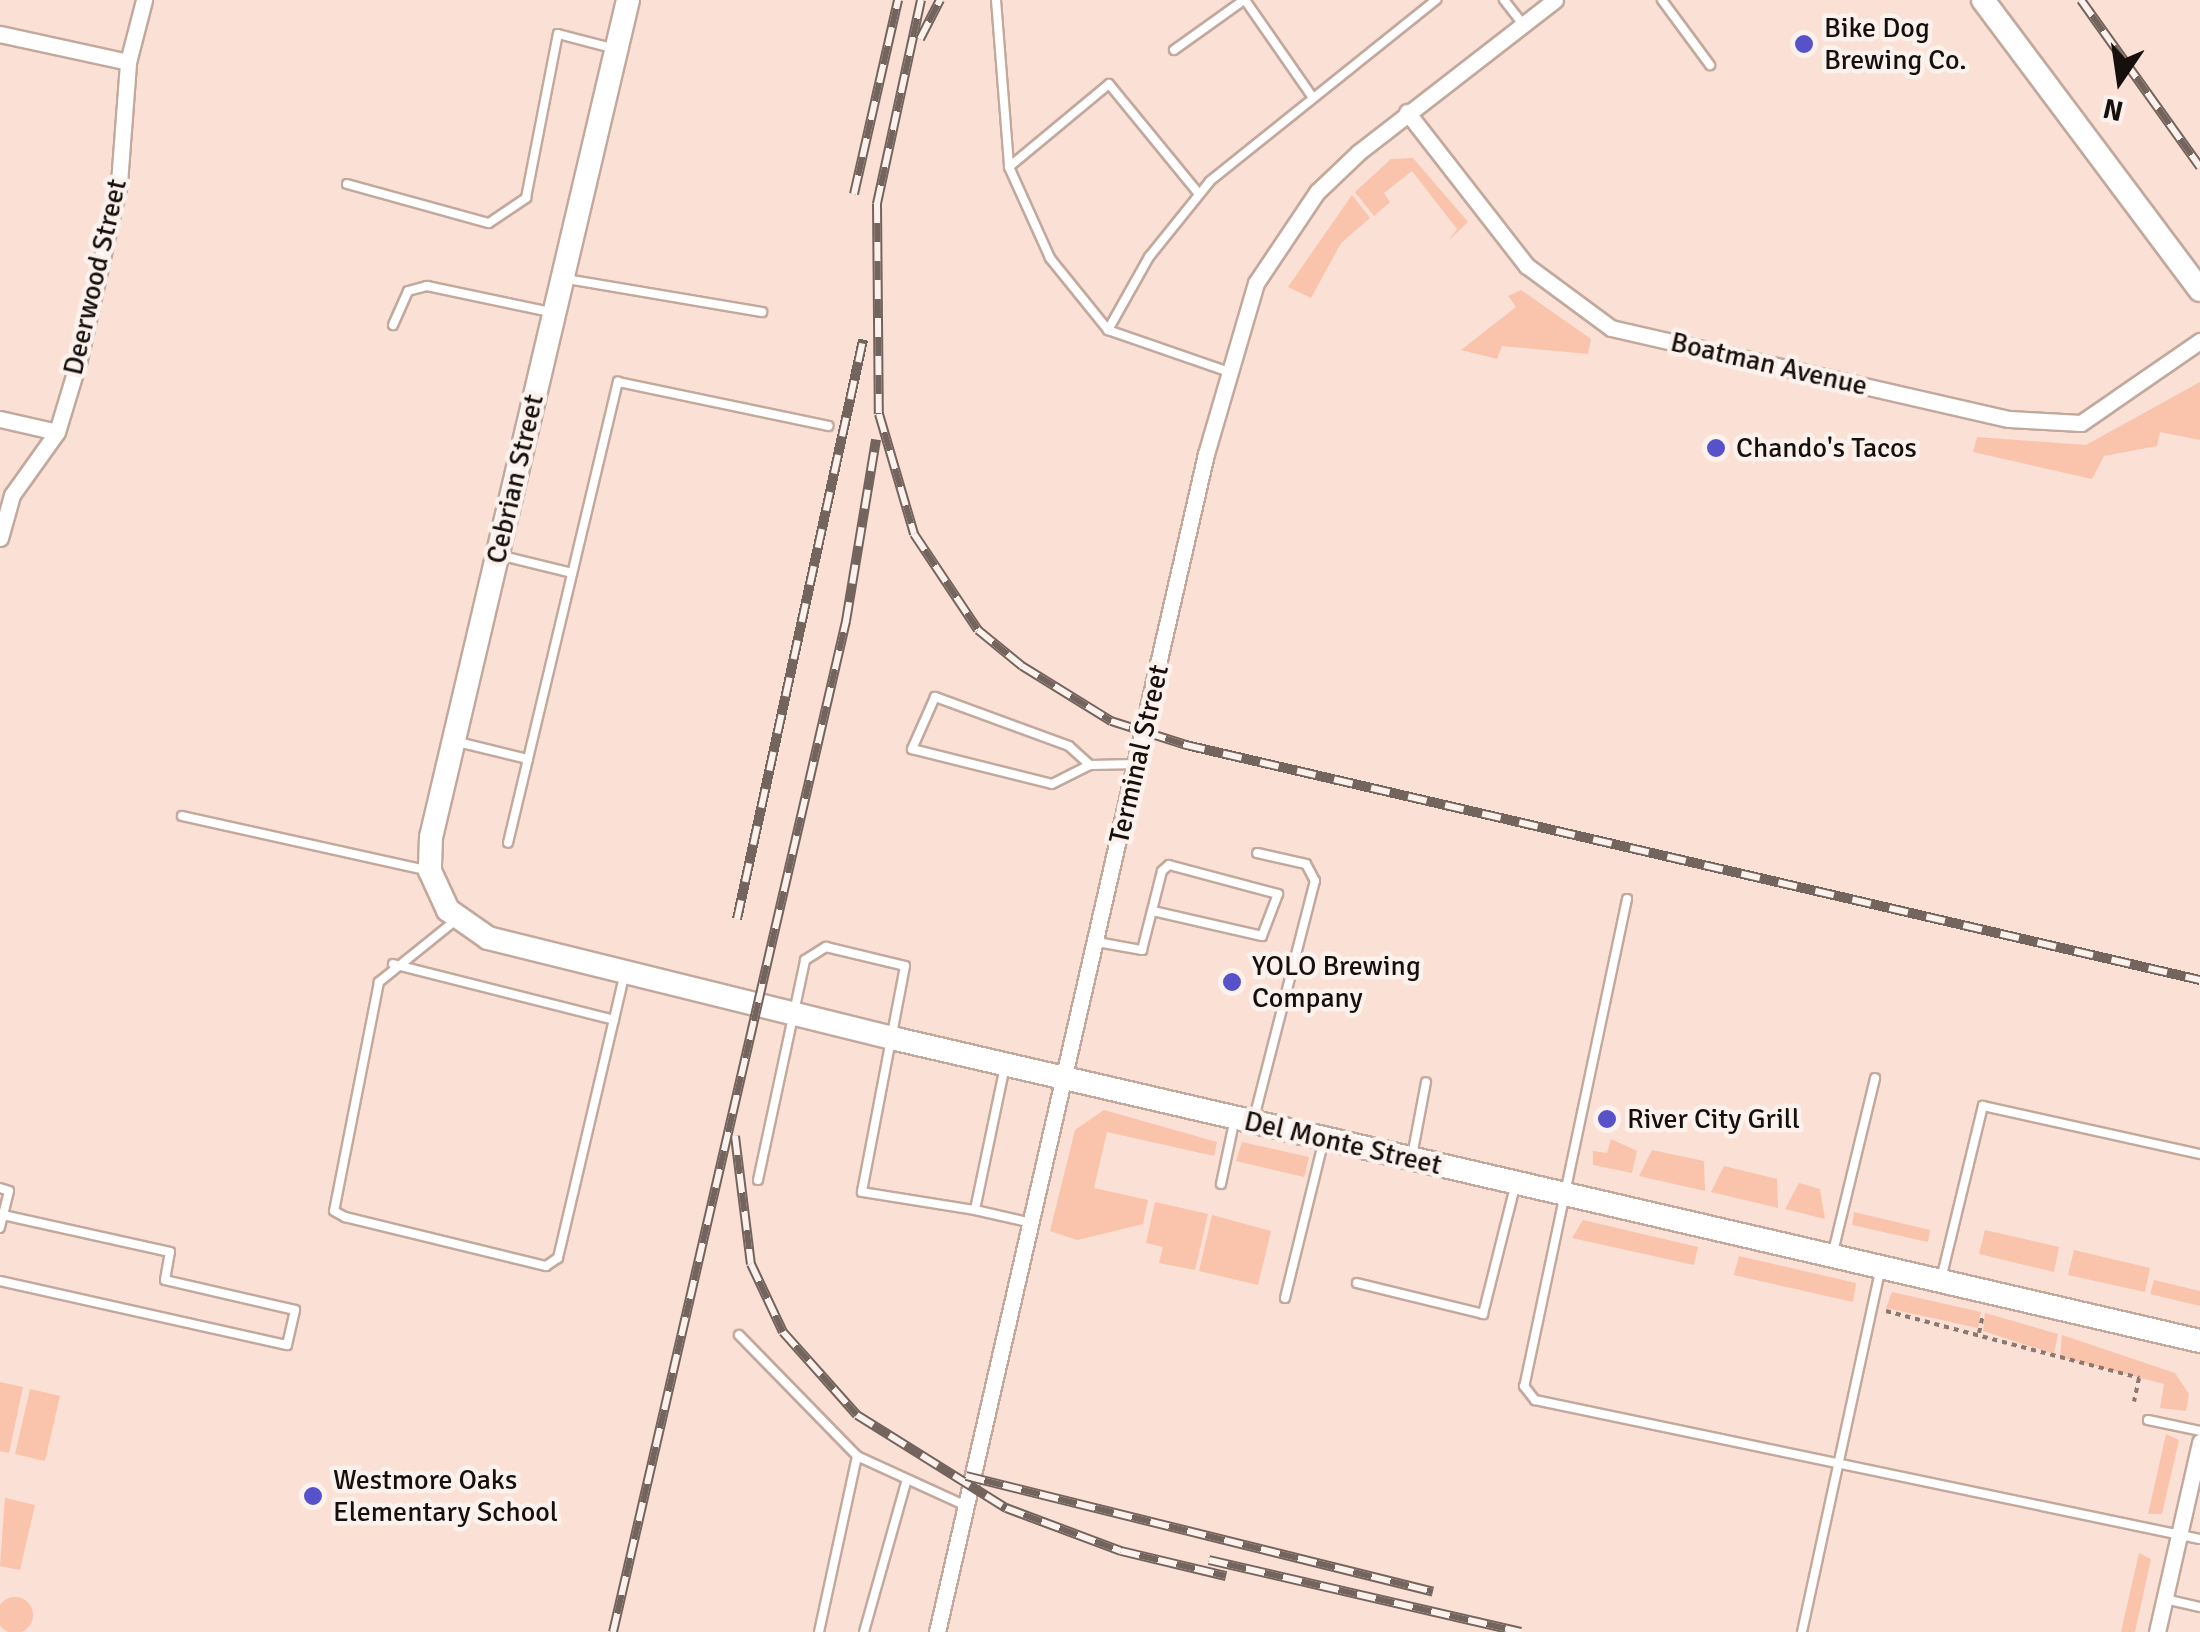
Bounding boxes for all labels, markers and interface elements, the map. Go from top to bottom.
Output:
place label: Bike Dog Brewing Co. [1824,11,1967,77]
north arrow [2070,30,2170,130]
marker: Bike Dog Brewing Co. [1793,33,1815,55]
text: N [2100,90,2127,128]
street label: Deerwood Street [56,176,134,378]
street label: Boatman Avenue [1667,325,1871,403]
street label: Cebrian Street [479,391,551,567]
place label: Chando's Tacos [1736,431,1917,465]
marker: Chando's Tacos [1705,437,1727,459]
street label: Terminal Street [1102,661,1176,847]
place label: YOLO Brewing Company [1252,949,1421,1015]
marker: YOLO Brewing Company [1221,971,1243,993]
place label: River City Grill [1627,1102,1800,1136]
street label: Del Monte Street [1241,1104,1445,1182]
marker: River City Grill [1596,1108,1618,1130]
place label: Westmore Oaks Elementary School [333,1463,558,1529]
marker: Westmore Oaks Elementary School [302,1485,324,1507]

